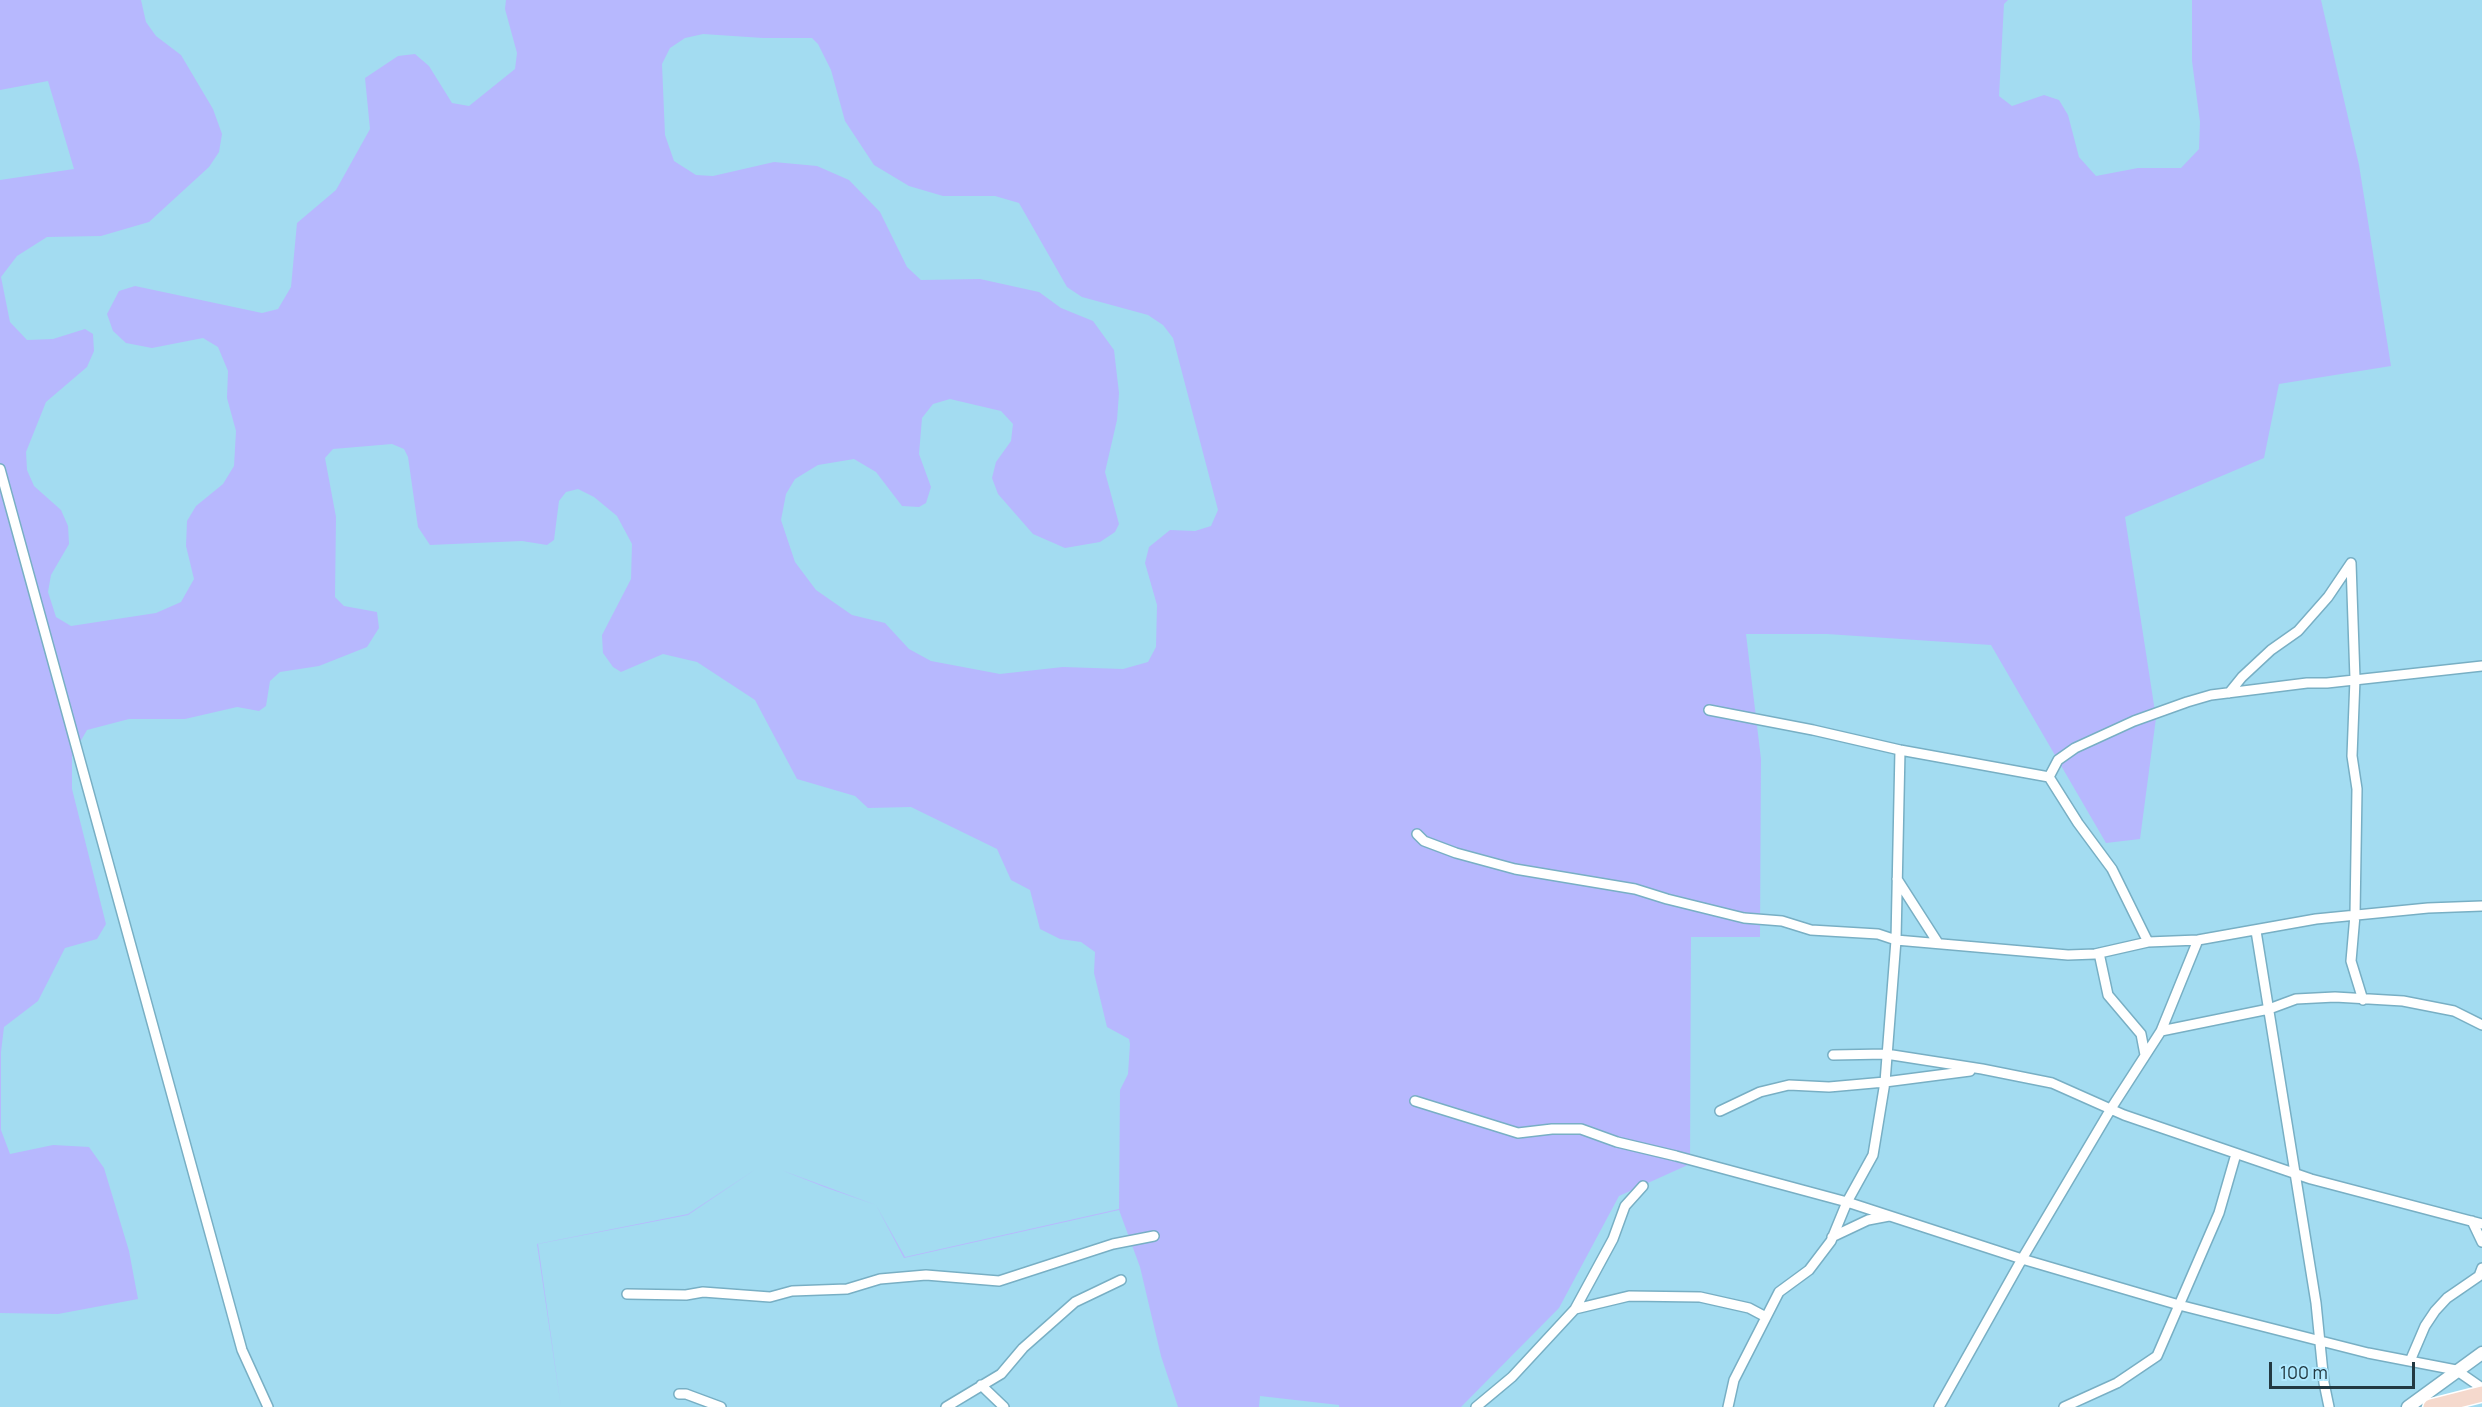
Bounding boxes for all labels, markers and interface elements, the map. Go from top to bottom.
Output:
scale bar [2272,1350,2418,1388]
text: 100 m [2280,1360,2328,1384]

